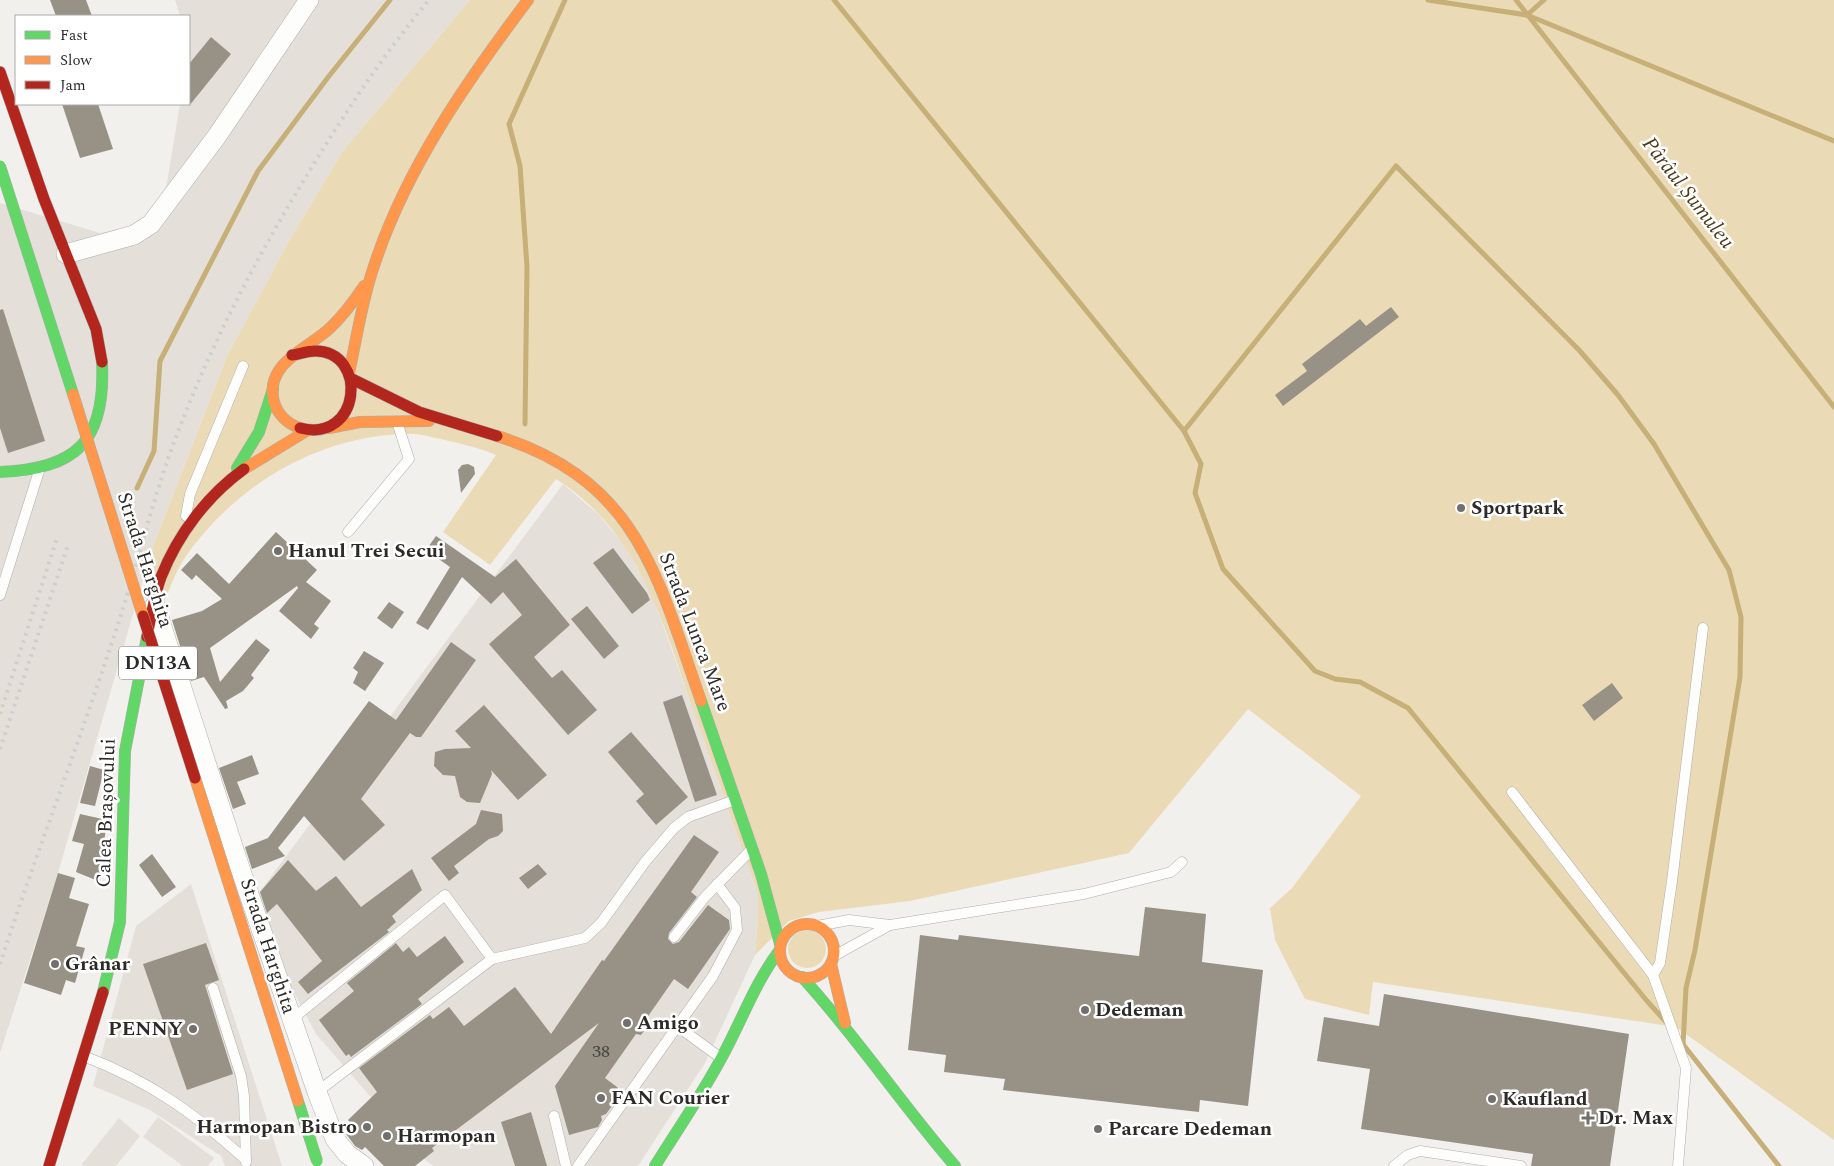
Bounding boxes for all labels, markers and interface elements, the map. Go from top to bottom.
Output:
legend [15,15,190,105]
text: Fast [60,24,88,47]
text: Slow [60,49,92,72]
text: Jam [60,74,86,97]
water label: Pârâul Șumuleu [1634,130,1742,256]
street label: Strada Harghita [109,488,181,632]
place label: Sportpark [1471,493,1564,523]
marker: Sportpark [1455,502,1467,514]
place label: Hanul Trei Secui [288,536,444,566]
marker: Hanul Trei Secui [272,545,284,557]
street label: Strada Lunca Mare [651,548,739,716]
road number: DN13A [119,646,197,680]
street label: Calea Brașovului [88,738,124,888]
street label: Strada Harghita [232,874,304,1018]
place label: Grânar [65,949,131,979]
marker: Grânar [49,958,61,970]
place label: Dedeman [1095,995,1184,1025]
marker: Dedeman [1079,1004,1091,1016]
place label: Amigo [637,1008,699,1038]
place label: PENNY [108,1014,183,1044]
marker: Amigo [621,1017,633,1029]
marker: PENNY [187,1023,199,1035]
house number: 38 [592,1038,610,1065]
place label: FAN Courier [611,1083,730,1113]
place label: Kaufland [1502,1084,1588,1114]
marker: FAN Courier [595,1092,607,1104]
marker: Kaufland [1486,1093,1498,1105]
place label: Dr. Max [1598,1103,1673,1133]
place label: Harmopan Bistro [196,1112,357,1142]
marker: Dr. Max [1582,1112,1594,1124]
place label: Parcare Dedeman [1108,1114,1272,1144]
marker: Harmopan Bistro [361,1121,373,1133]
place label: Harmopan [397,1121,496,1151]
marker: Parcare Dedeman [1092,1123,1104,1135]
marker: Harmopan [381,1130,393,1142]

